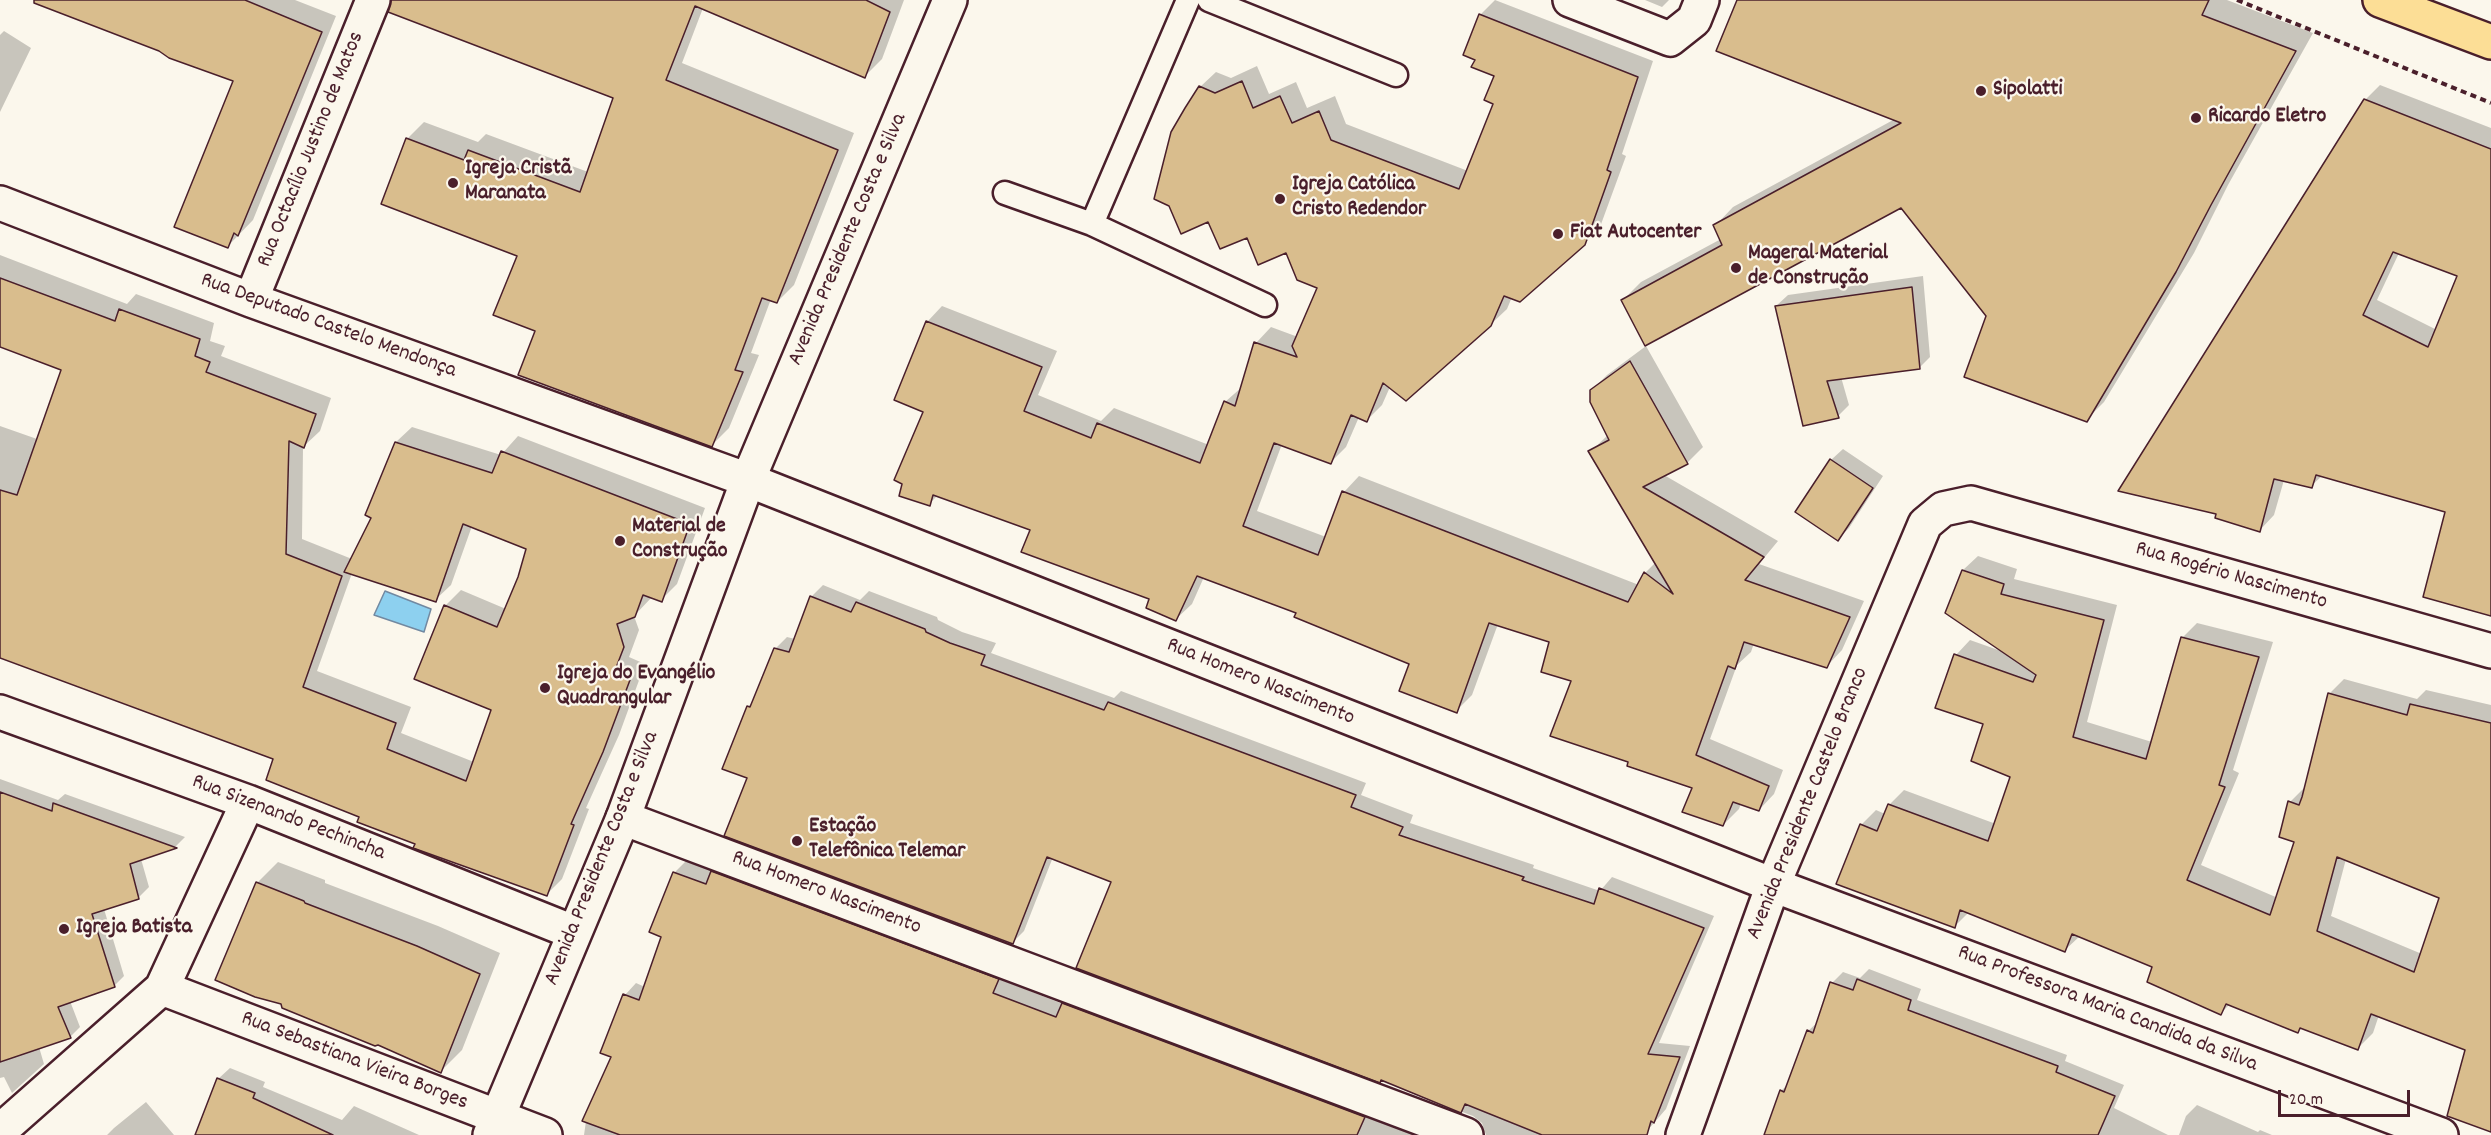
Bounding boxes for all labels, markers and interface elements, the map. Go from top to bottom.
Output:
street label: Rua Octacílio Justino de Matos [253,28,371,272]
place label: Sipolatti [1993,78,2062,104]
marker: Sipolatti [1974,84,1988,98]
place label: Ricardo Eletro [2208,105,2326,131]
street label: Avenida Presidente Costa e Silva [784,110,914,370]
marker: Ricardo Eletro [2189,111,2203,125]
place label: Igreja Cristã Maranata [465,157,572,208]
place label: Igreja Católica Cristo Redendor [1292,173,1426,224]
marker: Igreja Cristã Maranata [446,176,460,190]
marker: Igreja Católica Cristo Redendor [1273,192,1287,206]
place label: Fiat Autocenter [1570,221,1701,247]
marker: Fiat Autocenter [1551,227,1565,241]
place label: Mageral Material de Construção [1748,242,1888,294]
marker: Mageral Material de Construção [1729,261,1743,275]
street label: Rua Deputado Castelo Mendonça [197,268,459,386]
place label: Material de Construção [632,515,727,566]
marker: Material de Construção [613,534,627,548]
street label: Rua Rogério Nascimento [2132,537,2330,617]
street label: Rua Homero Nascimento [1162,633,1358,733]
place label: Igreja do Evangélio Quadrangular [557,662,715,714]
street label: Avenida Presidente Castelo Branco [1742,664,1876,944]
marker: Igreja do Evangélio Quadrangular [538,681,552,695]
street label: Avenida Presidente Costa e Silva [540,728,666,990]
street label: Rua Sizenando Pechincha [188,770,388,868]
place label: Estação Telefônica Telemar [809,815,965,866]
marker: Estação Telefônica Telemar [790,834,804,848]
street label: Rua Homero Nascimento [728,846,924,942]
place label: Igreja Batista [76,916,192,942]
marker: Igreja Batista [57,922,71,936]
street label: Rua Professora Maria Candida da Silva [1953,941,2261,1079]
street label: Rua Sebastiana Vieira Borges [237,1007,471,1117]
scale bar [2281,1078,2413,1116]
text: 20 m [2289,1088,2323,1113]

